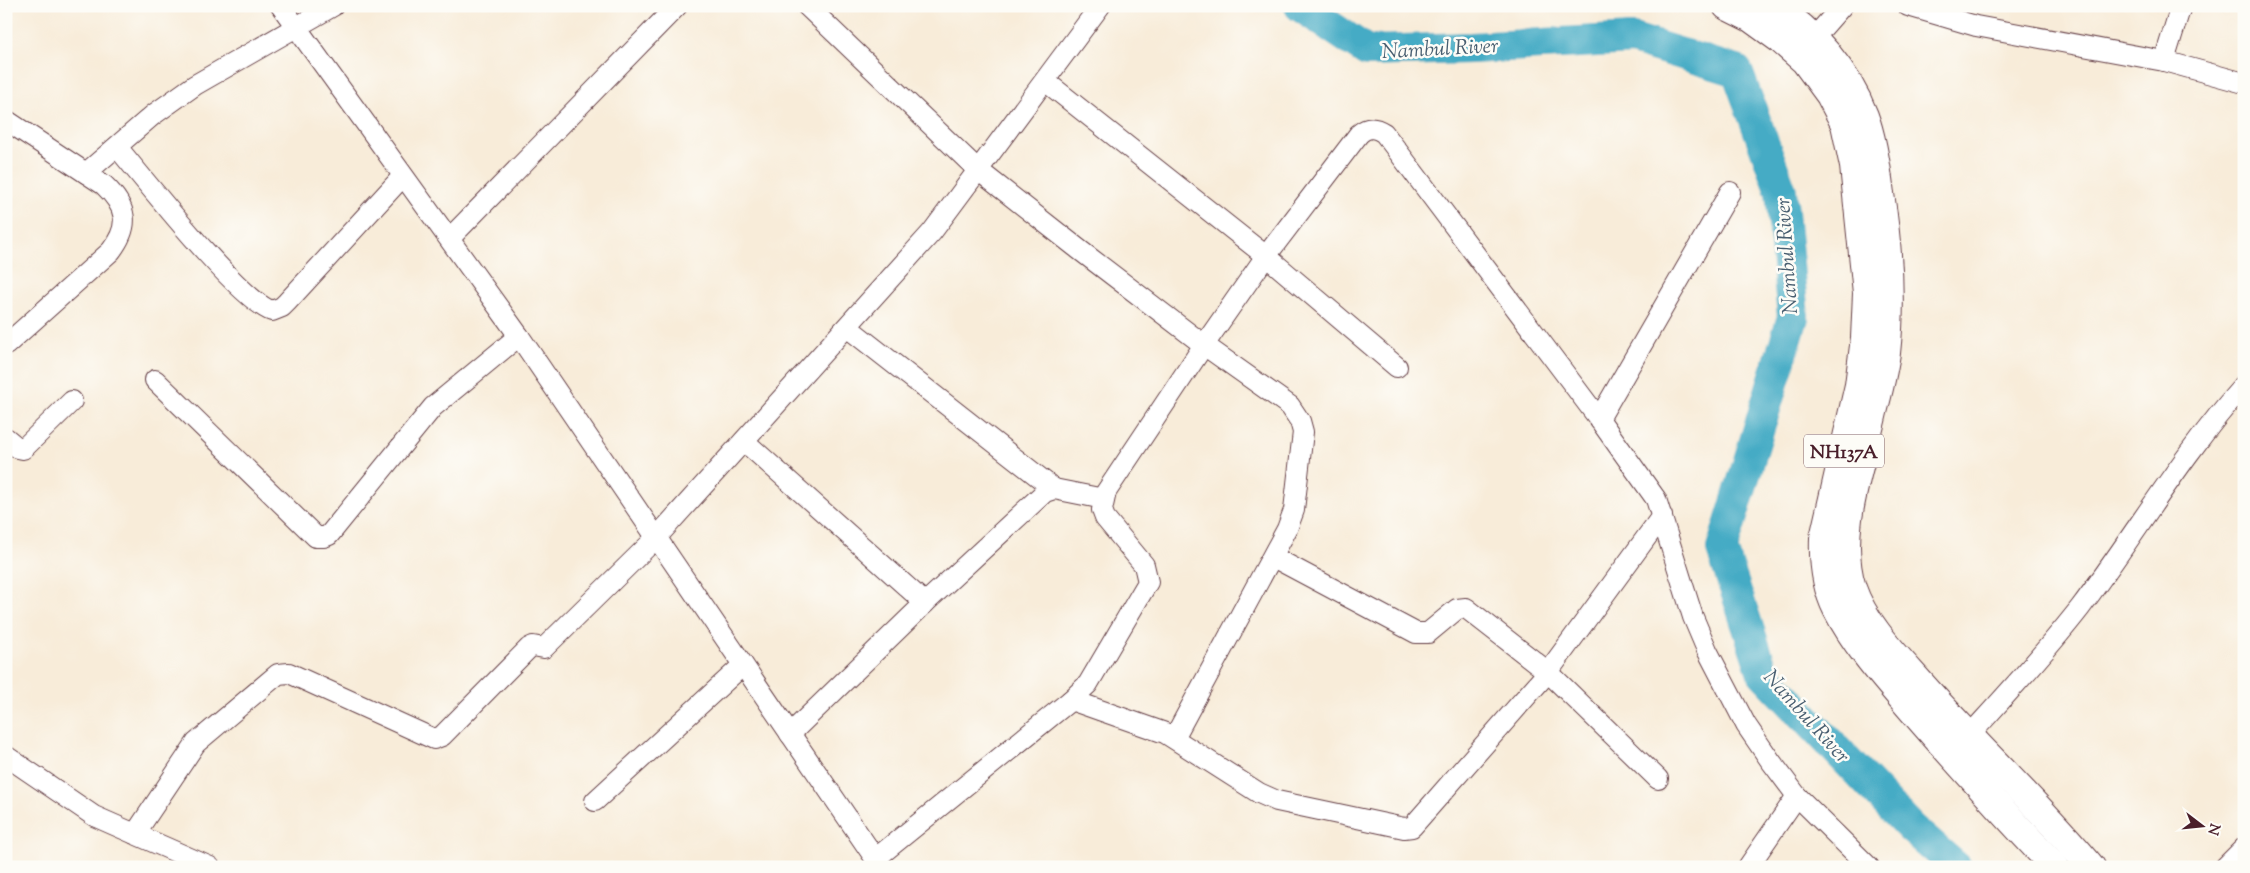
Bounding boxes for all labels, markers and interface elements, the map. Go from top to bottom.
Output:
water label: Nambul River [1381,32,1500,68]
water label: Nambul River [1769,196,1807,315]
road number: NH137A [1804,434,1884,468]
water label: Nambul River [1755,664,1856,771]
north arrow [2178,800,2228,850]
text: N [2201,821,2224,837]

